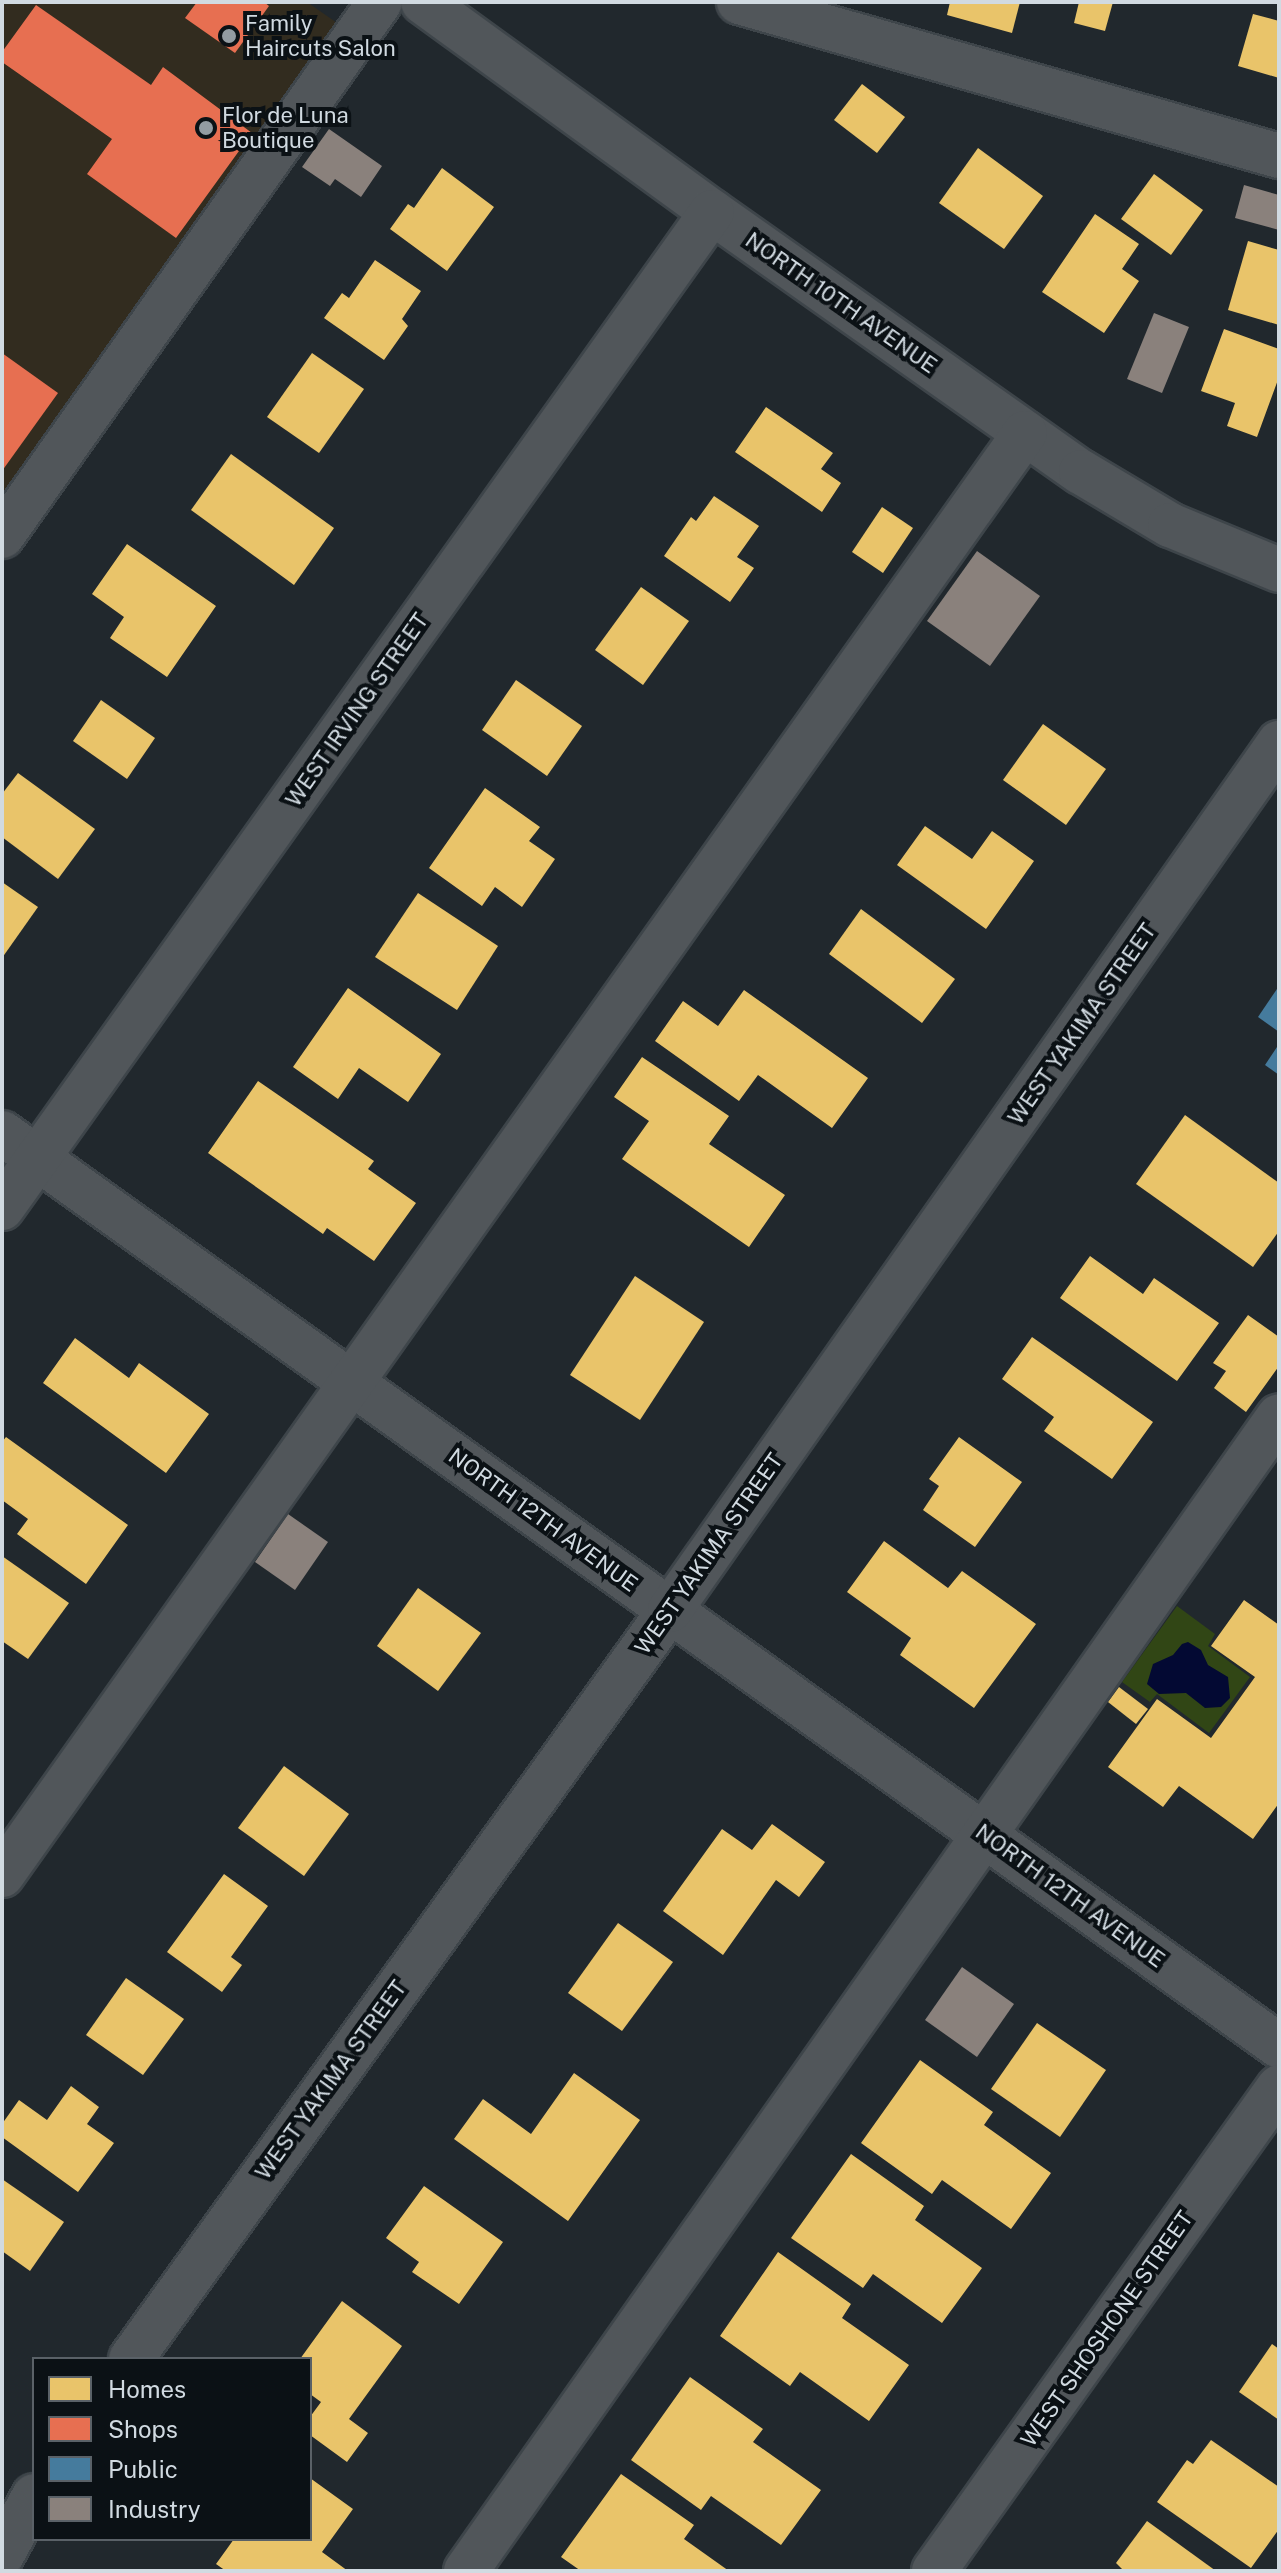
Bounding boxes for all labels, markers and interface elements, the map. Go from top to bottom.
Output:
place label: Family Haircuts Salon [245,10,396,62]
marker: Family Haircuts Salon [220,27,238,45]
place label: Flor de Luna Boutique [222,102,349,154]
marker: Flor de Luna Boutique [197,119,215,137]
street label: NORTH 10TH AVENUE [740,227,942,379]
street label: WEST IRVING STREET [280,608,434,812]
street label: WEST YAKIMA STREET [1002,918,1162,1130]
street label: NORTH 12TH AVENUE [443,1443,643,1597]
street label: WEST YAKIMA STREET [629,1448,789,1660]
street label: NORTH 12TH AVENUE [970,1819,1170,1973]
street label: WEST YAKIMA STREET [250,1975,412,2185]
street label: WEST SHOSHONE STREET [1015,2206,1199,2452]
legend [32,2357,312,2541]
text: Homes [108,2375,186,2403]
text: Shops [108,2415,178,2443]
text: Public [108,2455,178,2483]
text: Industry [108,2495,201,2523]

